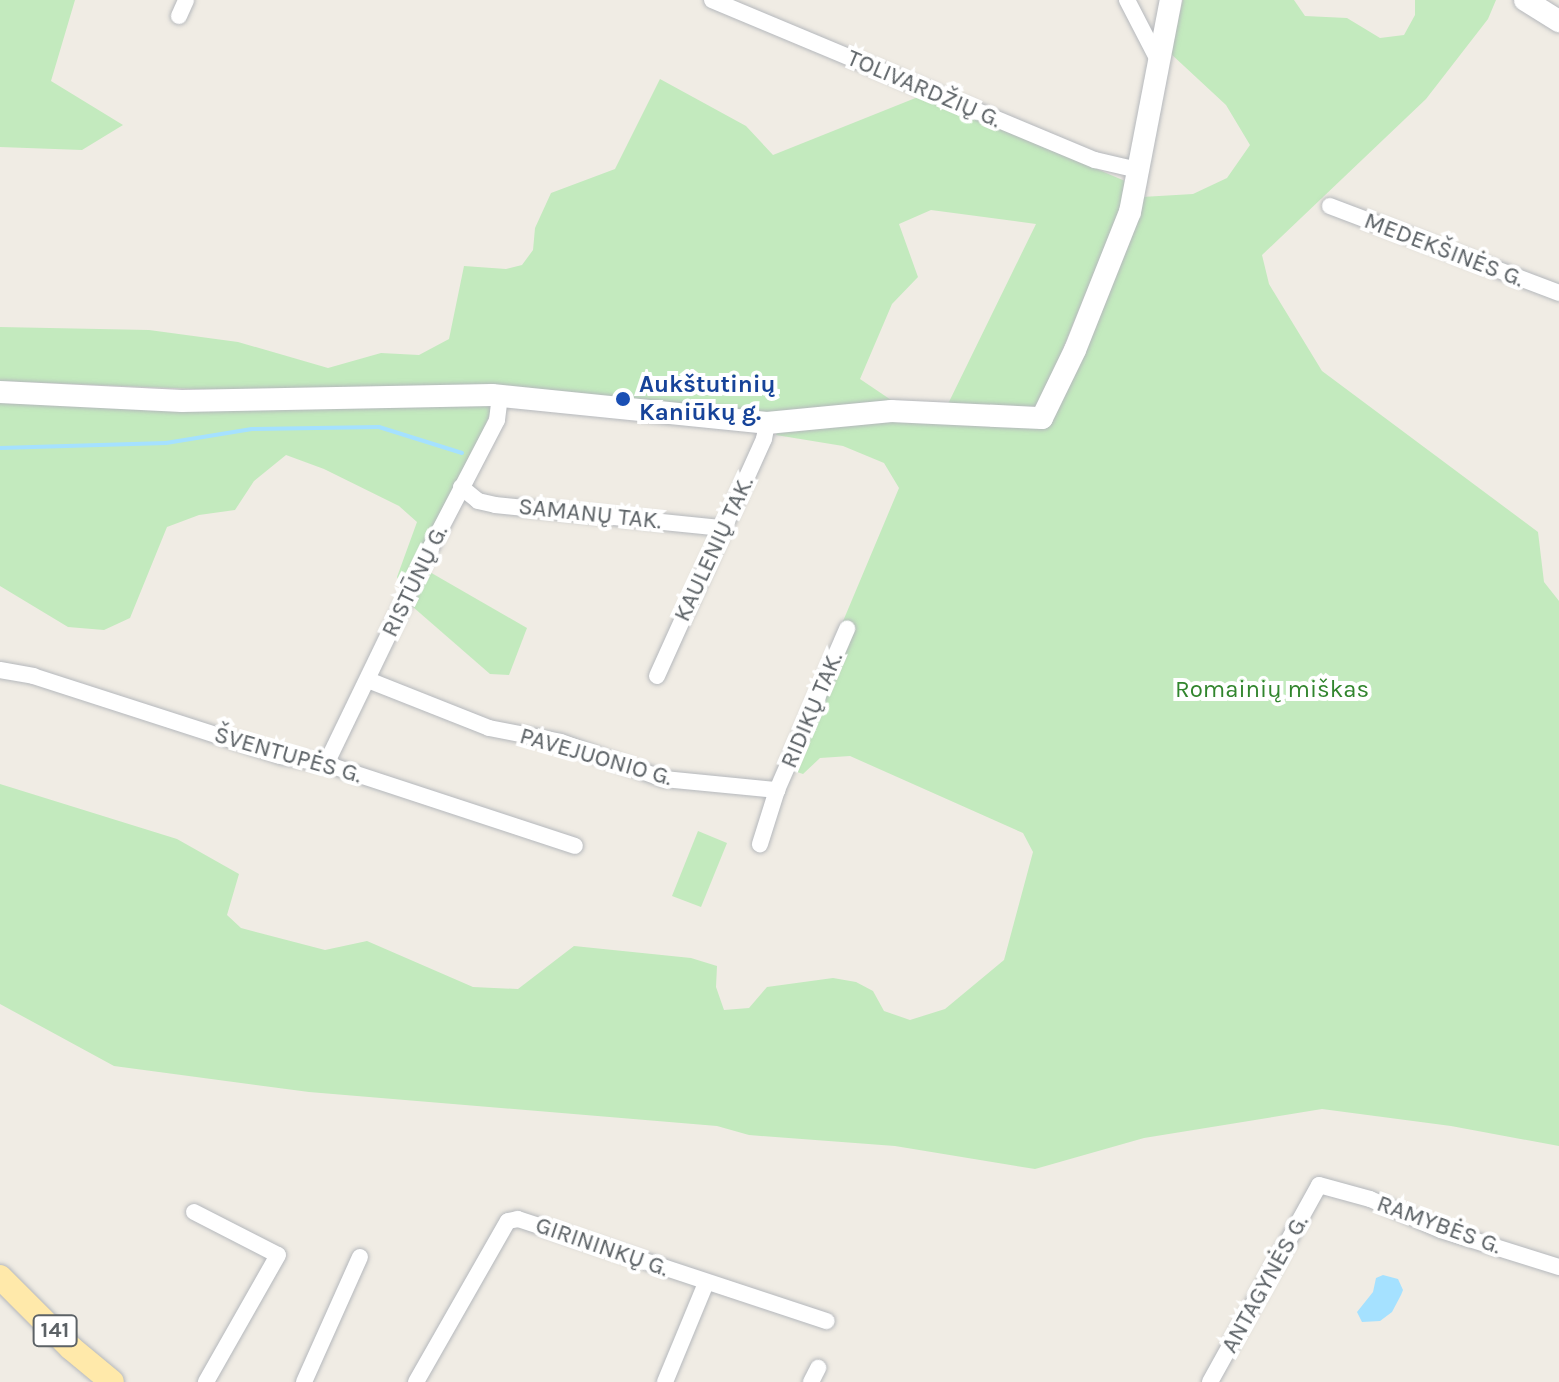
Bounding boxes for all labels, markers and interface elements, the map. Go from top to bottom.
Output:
street label: TOLIVARDŽIŲ G. [843,44,1005,134]
street label: MEDEKŠINĖS G. [1360,206,1528,294]
place label: Aukštutinių Kaniūkų g. [639,371,776,427]
marker: Aukštutinių Kaniūkų g. [614,390,632,408]
street label: KAULENIŲ TAK. [668,472,760,626]
street label: SAMANŲ TAK. [517,492,663,536]
street label: RISTŪNŲ G. [376,520,454,642]
street label: RIDIKŲ TAK. [775,647,849,773]
park label: Romainių miškas [1175,676,1369,704]
street label: ŠVENTUPĖS G. [211,720,365,790]
street label: PAVEJUONIO G. [516,721,676,793]
street label: RAMYBĖS G. [1373,1189,1505,1261]
street label: ANTAGYNĖS G. [1215,1210,1315,1358]
street label: GIRININKŲ G. [532,1211,672,1283]
road number: 141 [31,1313,79,1349]

